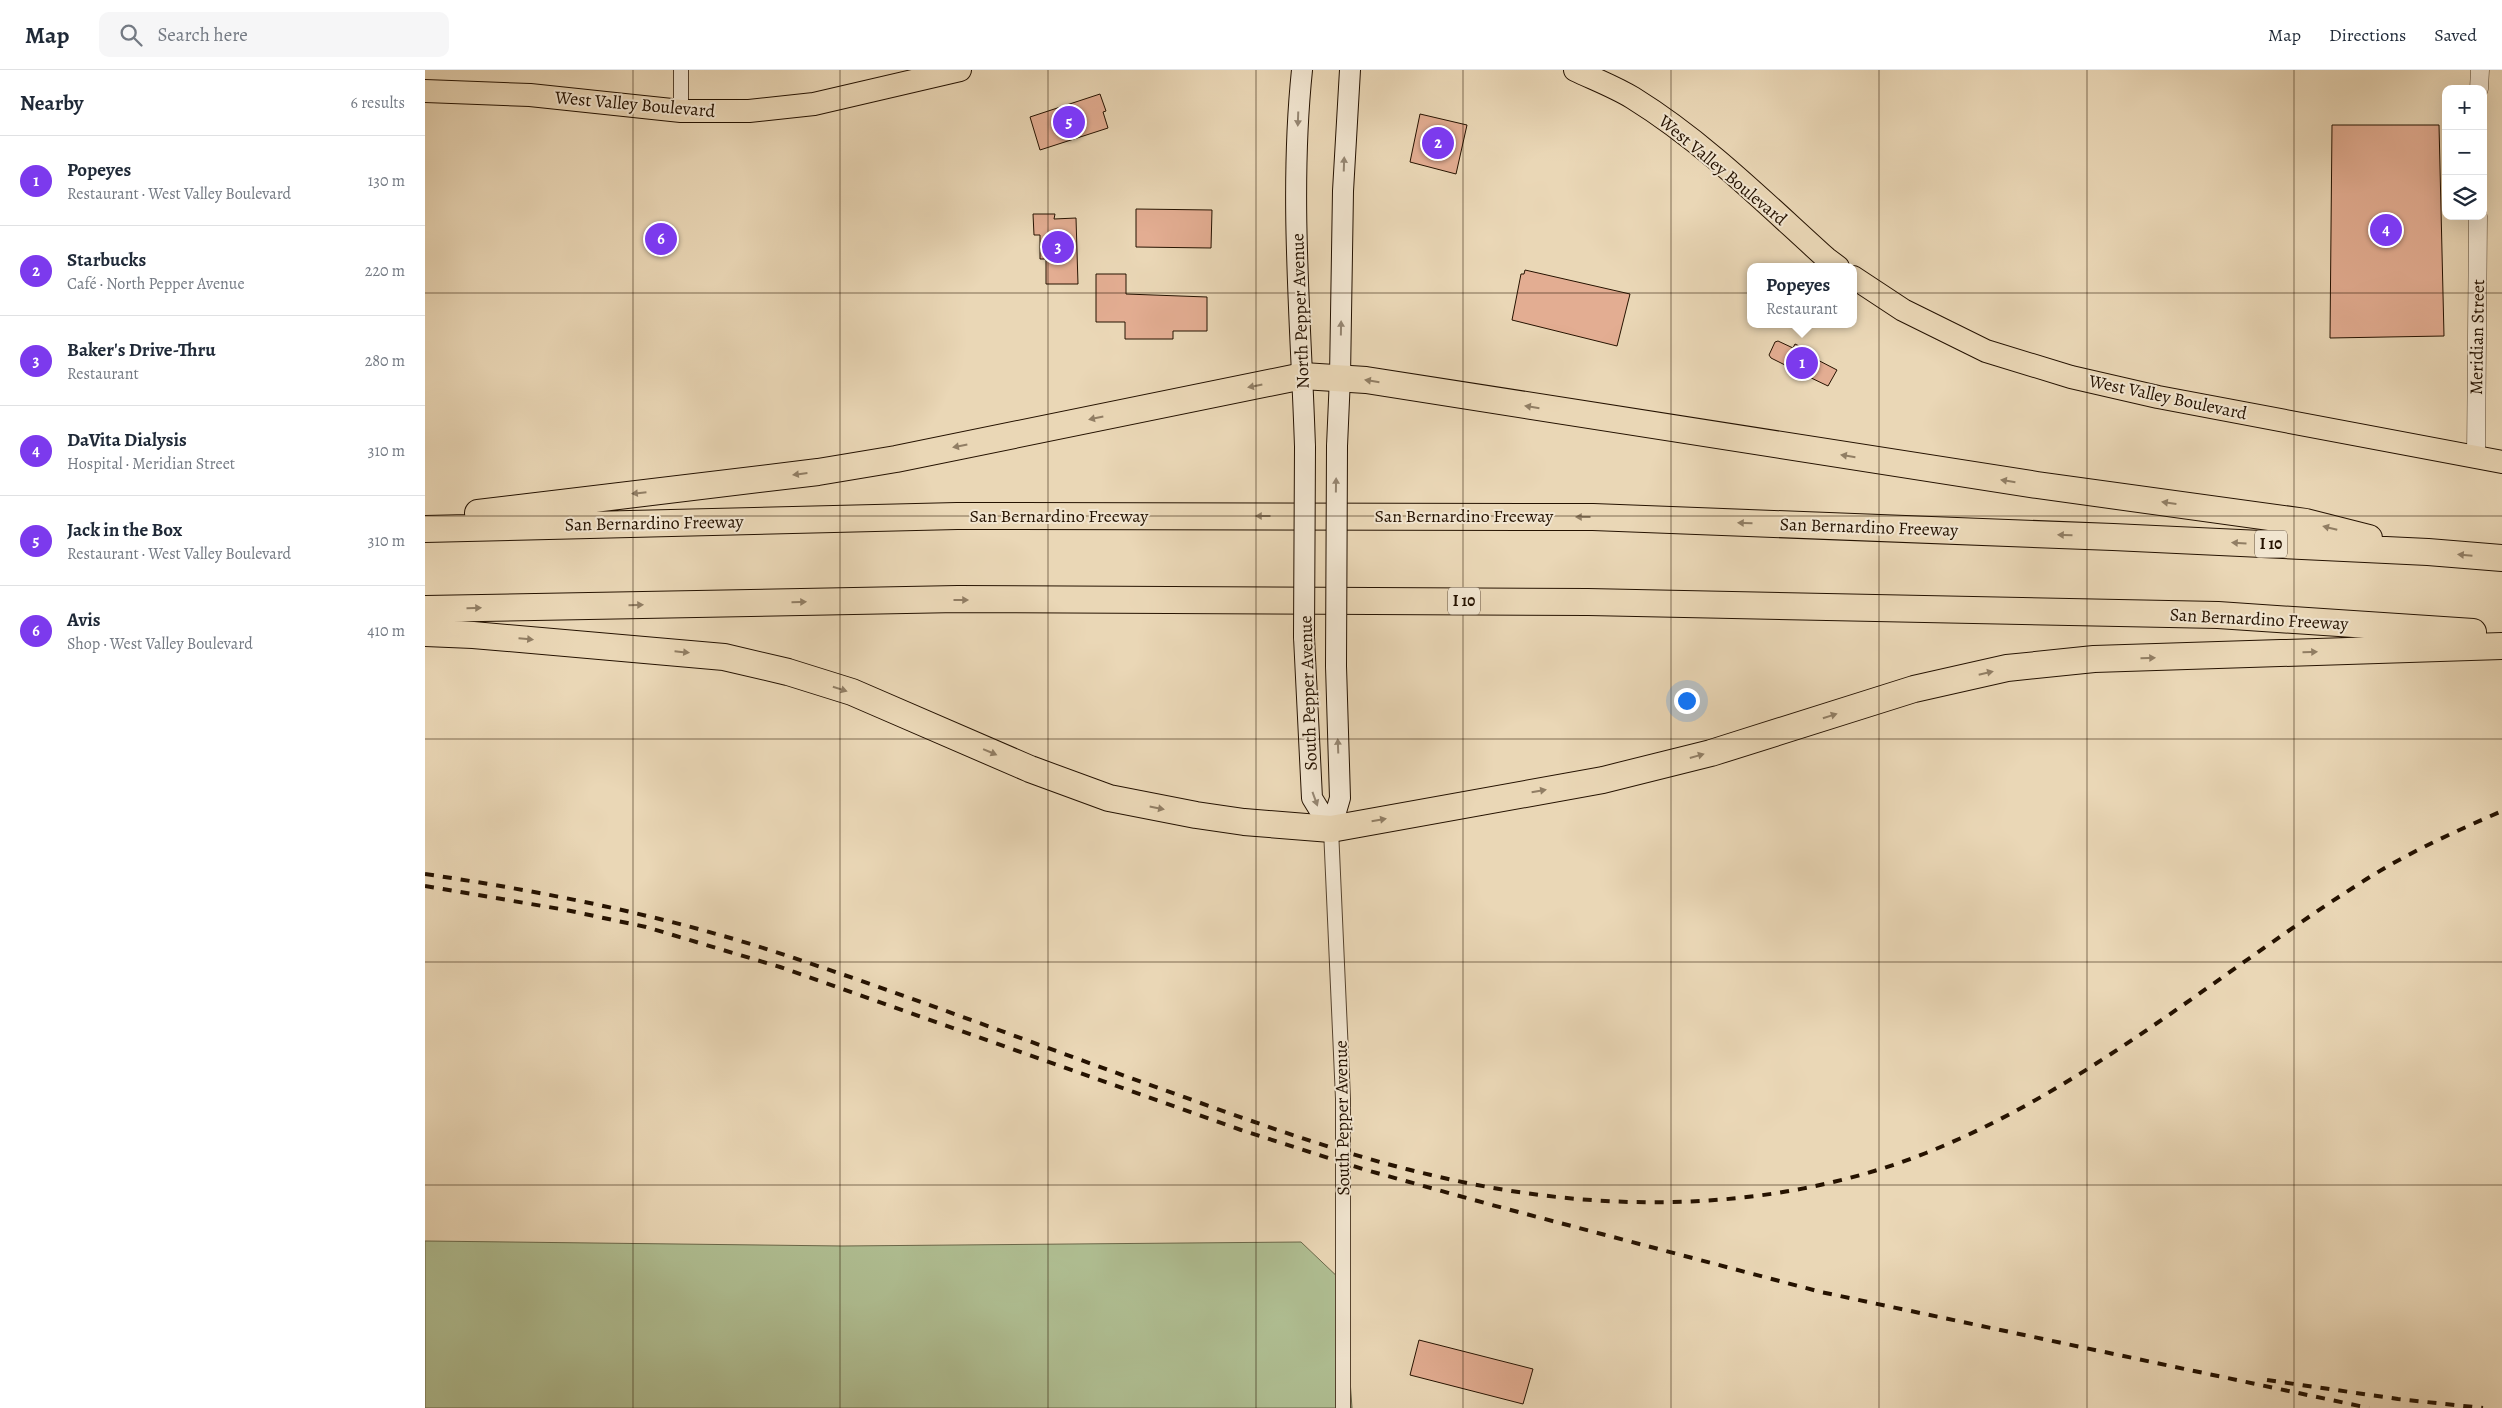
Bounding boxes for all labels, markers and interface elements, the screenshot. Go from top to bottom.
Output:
search box [99,12,449,57]
text: Map [25,19,69,51]
icon: search [117,21,145,49]
text: Search here [157,22,248,48]
text: Map [2268,23,2301,47]
text: Directions [2329,23,2406,47]
text: Saved [2434,23,2477,47]
street label: West Valley Boulevard [553,85,716,123]
map controls [2442,85,2487,220]
button: + [2442,85,2487,130]
text: Nearby [20,89,83,117]
text: 6 results [351,92,405,114]
pin: 5 [1053,103,1085,141]
street label: West Valley Boulevard [1653,108,1793,231]
one-way arrow [1294,111,1302,127]
pin: 2 [1422,124,1454,162]
button: − [2442,130,2487,175]
one-way arrow [1341,156,1349,172]
text: Popeyes [67,157,131,183]
text: 1 [33,170,39,192]
text: 130 m [368,170,405,192]
button: layers [2442,175,2487,220]
text: Restaurant · West Valley Boulevard [67,183,291,205]
pin: 4 [2370,211,2402,249]
pin: 6 [645,220,677,258]
pin: 3 [1042,228,1074,266]
street label: North Pepper Avenue [1285,233,1315,389]
text: Starbucks [67,247,146,273]
text: 2 [32,260,40,282]
text: 220 m [365,260,405,282]
popup [1747,263,1857,328]
text: Popeyes [1766,272,1830,298]
text: Café · North Pepper Avenue [67,273,245,295]
street label: Meridian Street [2464,279,2490,395]
text: Restaurant [1766,298,1838,320]
one-way arrow [1337,320,1345,336]
text: Baker's Drive-Thru [67,337,216,363]
pin: 1 [1786,344,1818,382]
text: 3 [33,350,39,372]
text: 280 m [365,350,405,372]
text: Restaurant [67,363,139,385]
street label: West Valley Boulevard [2086,368,2249,426]
one-way arrow [1363,377,1379,385]
one-way arrow [1247,382,1262,390]
one-way arrow [1524,403,1540,411]
one-way arrow [1088,414,1103,422]
text: DaVita Dialysis [67,427,187,453]
text: 4 [32,440,40,462]
text: 310 m [368,440,405,462]
one-way arrow [953,442,968,450]
one-way arrow [1839,452,1855,460]
text: Hospital · Meridian Street [67,453,235,475]
one-way arrow [792,470,808,478]
one-way arrow [1332,477,1340,493]
one-way arrow [2000,477,2016,485]
one-way arrow [631,489,647,497]
one-way arrow [2161,499,2177,507]
street label: San Bernardino Freeway [970,504,1149,528]
street label: San Bernardino Freeway [1375,504,1554,528]
street label: San Bernardino Freeway [564,509,745,537]
one-way arrow [1254,512,1270,520]
street label: San Bernardino Freeway [1779,512,1960,542]
one-way arrow [1574,513,1590,521]
text: Jack in the Box [67,517,182,543]
one-way arrow [1737,518,1753,526]
one-way arrow [2322,524,2337,532]
text: 5 [33,530,39,552]
text: 310 m [368,530,405,552]
road number: I 10 [2255,530,2287,558]
one-way arrow [2056,531,2072,539]
one-way arrow [2231,538,2247,546]
text: Restaurant · West Valley Boulevard [67,543,291,565]
one-way arrow [2457,551,2473,559]
road number: I 10 [1448,588,1480,614]
one-way arrow [953,596,969,604]
one-way arrow [791,598,807,606]
one-way arrow [628,601,644,609]
street label: San Bernardino Freeway [2169,602,2350,636]
one-way arrow [466,604,482,612]
text: Avis [67,607,101,633]
street label: South Pepper Avenue [1293,615,1323,771]
text: 6 [32,620,40,642]
text: 410 m [367,620,405,642]
text: Shop · West Valley Boulevard [67,633,253,655]
one-way arrow [518,635,534,643]
one-way arrow [2302,648,2318,656]
one-way arrow [675,649,691,657]
one-way arrow [2140,653,2156,661]
one-way arrow [1979,669,1994,677]
one-way arrow [833,685,848,693]
your location [1674,688,1700,714]
one-way arrow [1822,712,1837,720]
one-way arrow [1334,738,1342,754]
one-way arrow [983,749,997,757]
one-way arrow [1690,752,1705,760]
one-way arrow [1531,787,1547,795]
one-way arrow [1311,792,1319,807]
one-way arrow [1150,805,1166,813]
one-way arrow [1371,816,1386,824]
street label: South Pepper Avenue [1329,1040,1355,1196]

